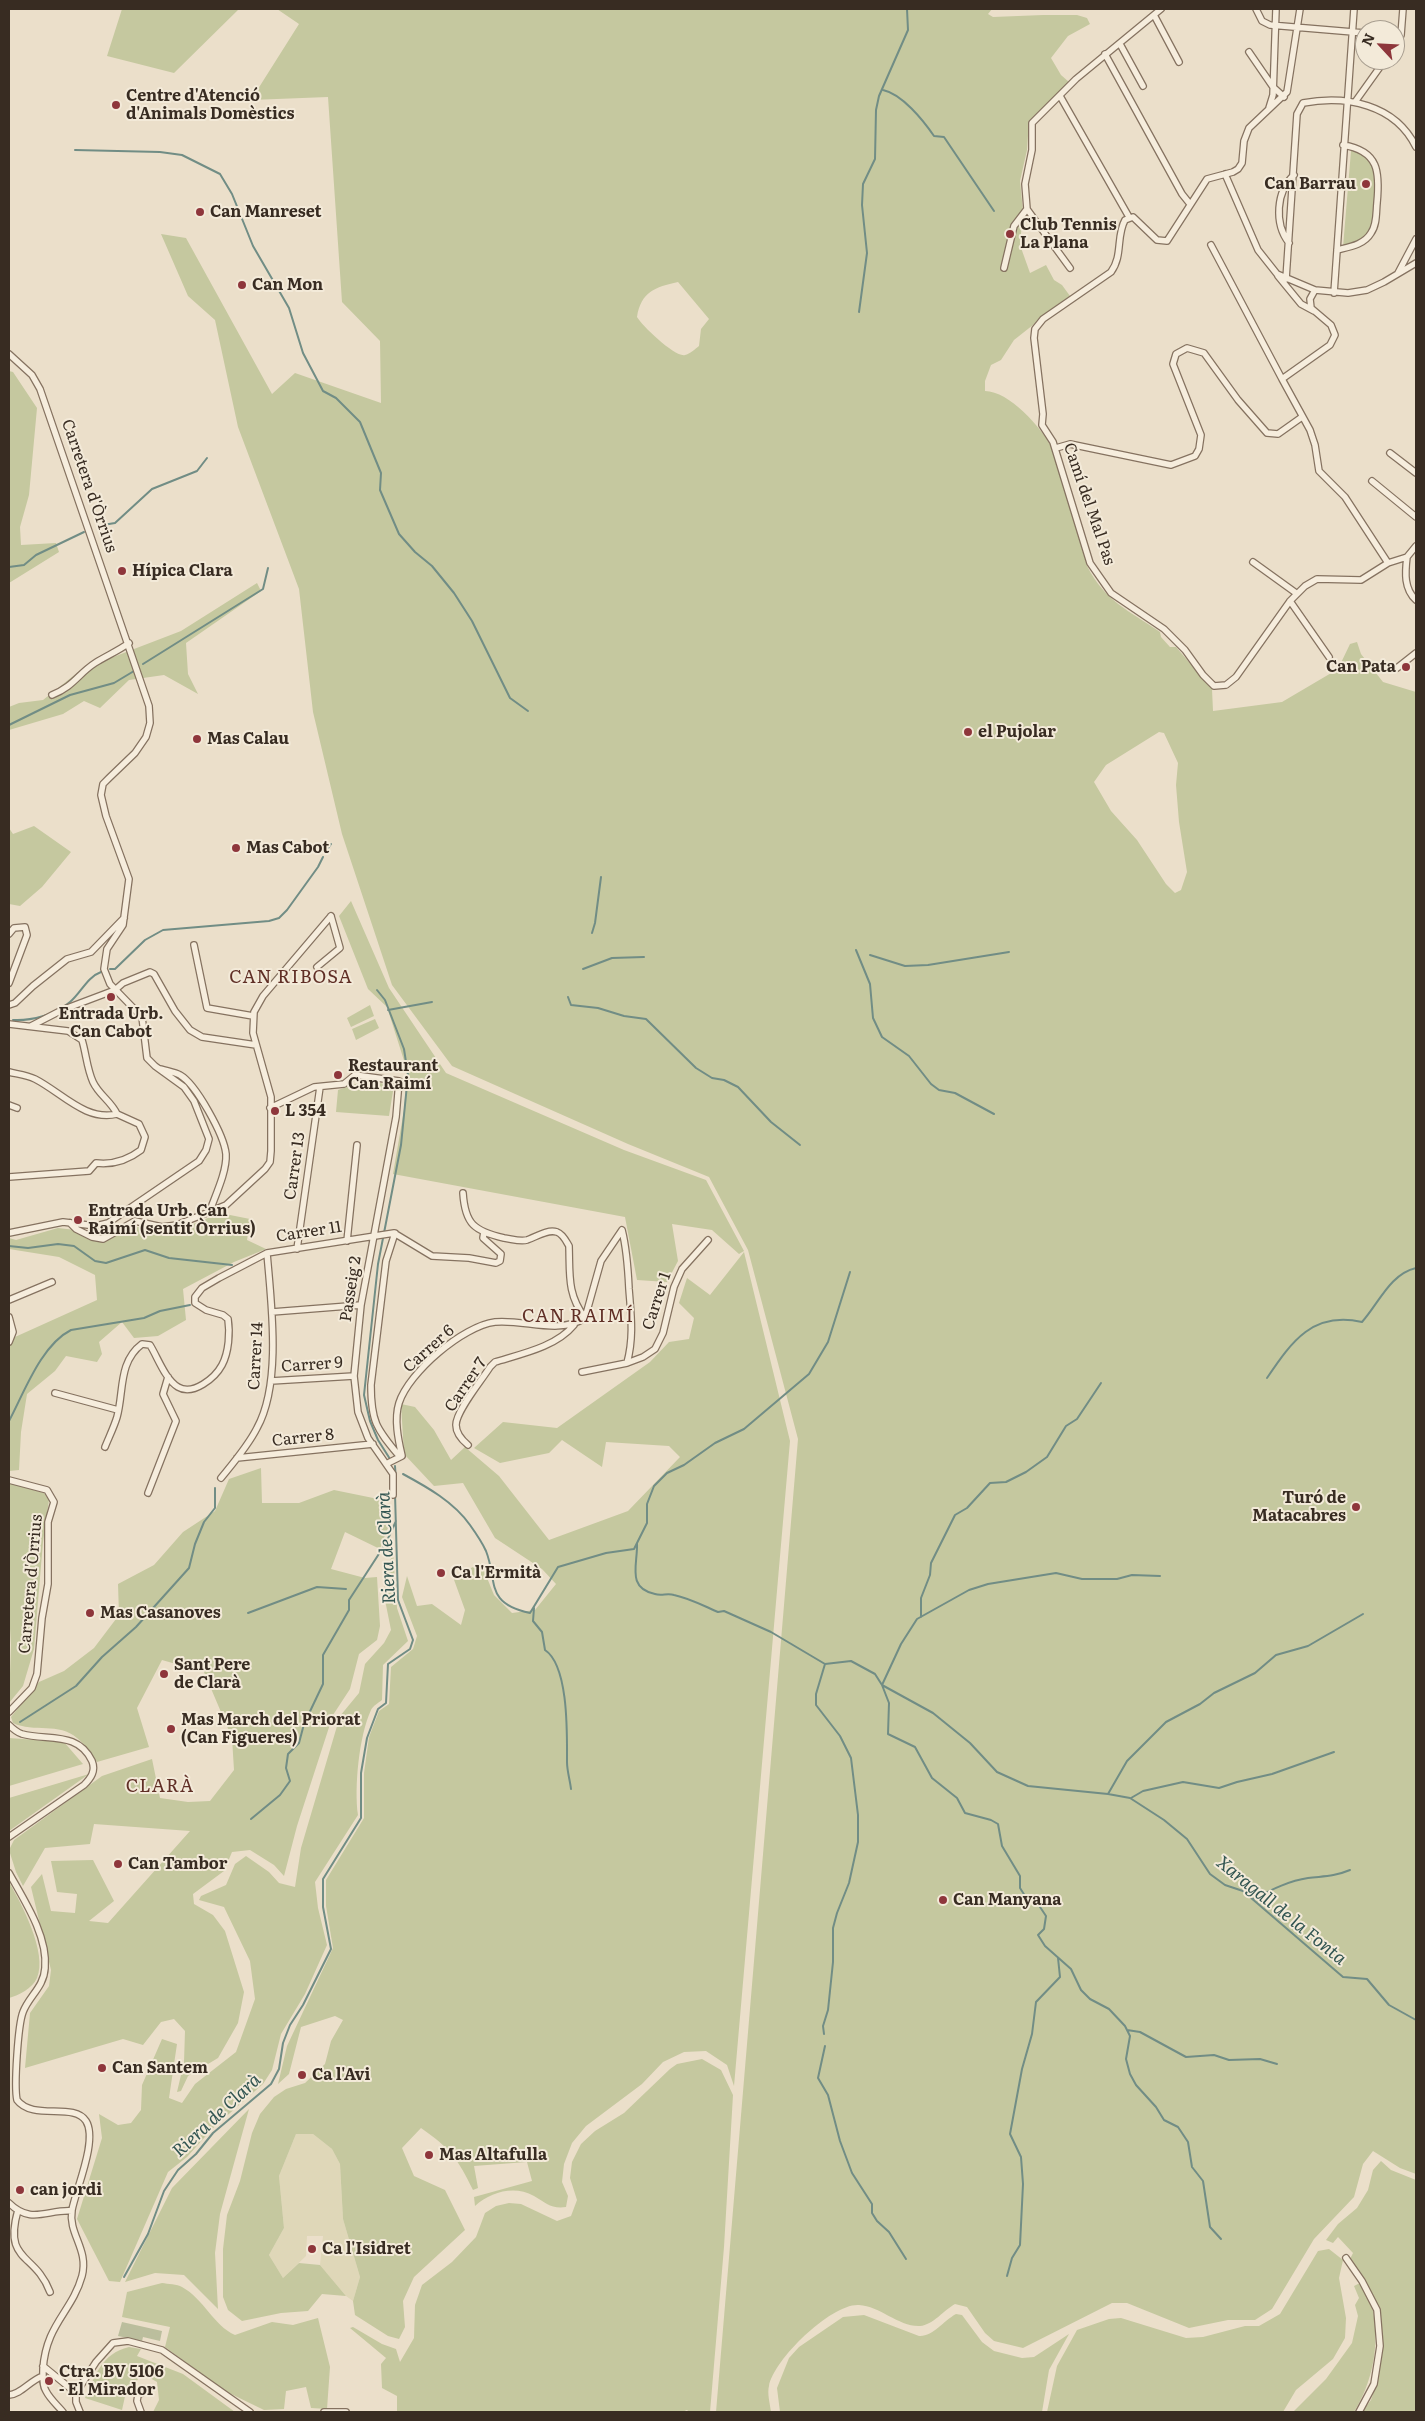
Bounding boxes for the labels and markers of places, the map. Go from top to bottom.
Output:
place label: Centre d'Atenció d'Animals Domèstics [126,86,294,124]
marker: Centre d'Atenció d'Animals Domèstics [110,99,122,111]
place label: Can Barrau [1264,174,1356,194]
marker: Can Barrau [1360,178,1372,190]
place label: Can Manreset [210,202,322,222]
marker: Can Manreset [194,206,206,218]
place label: Club Tennis La Plana [1020,215,1117,253]
marker: Club Tennis La Plana [1004,228,1016,240]
place label: Can Mon [252,275,323,295]
marker: Can Mon [236,279,248,291]
place label: Hípica Clara [132,561,233,581]
marker: Hípica Clara [116,565,128,577]
place label: Can Pata [1326,657,1396,677]
marker: Can Pata [1400,661,1412,673]
place label: el Pujolar [978,722,1056,742]
marker: el Pujolar [962,726,974,738]
place label: Mas Calau [207,729,289,749]
marker: Mas Calau [191,733,203,745]
place label: Mas Cabot [246,838,329,858]
marker: Mas Cabot [230,842,242,854]
marker: Entrada Urb. Can Cabot [105,991,117,1003]
place label: Entrada Urb. Can Cabot [59,1004,163,1042]
place label: Restaurant Can Raimí [348,1056,438,1094]
marker: Restaurant Can Raimí [332,1069,344,1081]
place label: L 354 [285,1101,326,1121]
marker: L 354 [269,1105,281,1117]
place label: Entrada Urb. Can Raimí (sentit Òrrius) [88,1201,256,1239]
marker: Entrada Urb. Can Raimí (sentit Òrrius) [72,1214,84,1226]
place label: Turó de Matacabres [1252,1488,1346,1526]
marker: Turó de Matacabres [1350,1501,1362,1513]
place label: Ca l'Ermità [451,1563,541,1583]
marker: Ca l'Ermità [435,1567,447,1579]
place label: Mas Casanoves [100,1603,221,1623]
marker: Mas Casanoves [84,1607,96,1619]
place label: Sant Pere de Clarà [174,1655,250,1693]
marker: Sant Pere de Clarà [158,1668,170,1680]
place label: Mas March del Priorat (Can Figueres) [181,1710,361,1748]
marker: Mas March del Priorat (Can Figueres) [165,1723,177,1735]
place label: Can Tambor [128,1854,227,1874]
marker: Can Tambor [112,1858,124,1870]
place label: Can Manyana [953,1890,1062,1910]
marker: Can Manyana [937,1894,949,1906]
place label: Can Santem [112,2058,208,2078]
marker: Can Santem [96,2062,108,2074]
place label: Ca l'Avi [312,2065,370,2085]
marker: Ca l'Avi [296,2069,308,2081]
place label: Mas Altafulla [439,2145,547,2165]
marker: Mas Altafulla [423,2149,435,2161]
place label: can jordi [30,2180,102,2200]
marker: can jordi [14,2184,26,2196]
place label: Ca l'Isidret [322,2239,411,2259]
marker: Ca l'Isidret [306,2243,318,2255]
place label: Ctra. BV 5106 - El Mirador [59,2362,164,2400]
marker: Ctra. BV 5106 - El Mirador [43,2375,55,2387]

